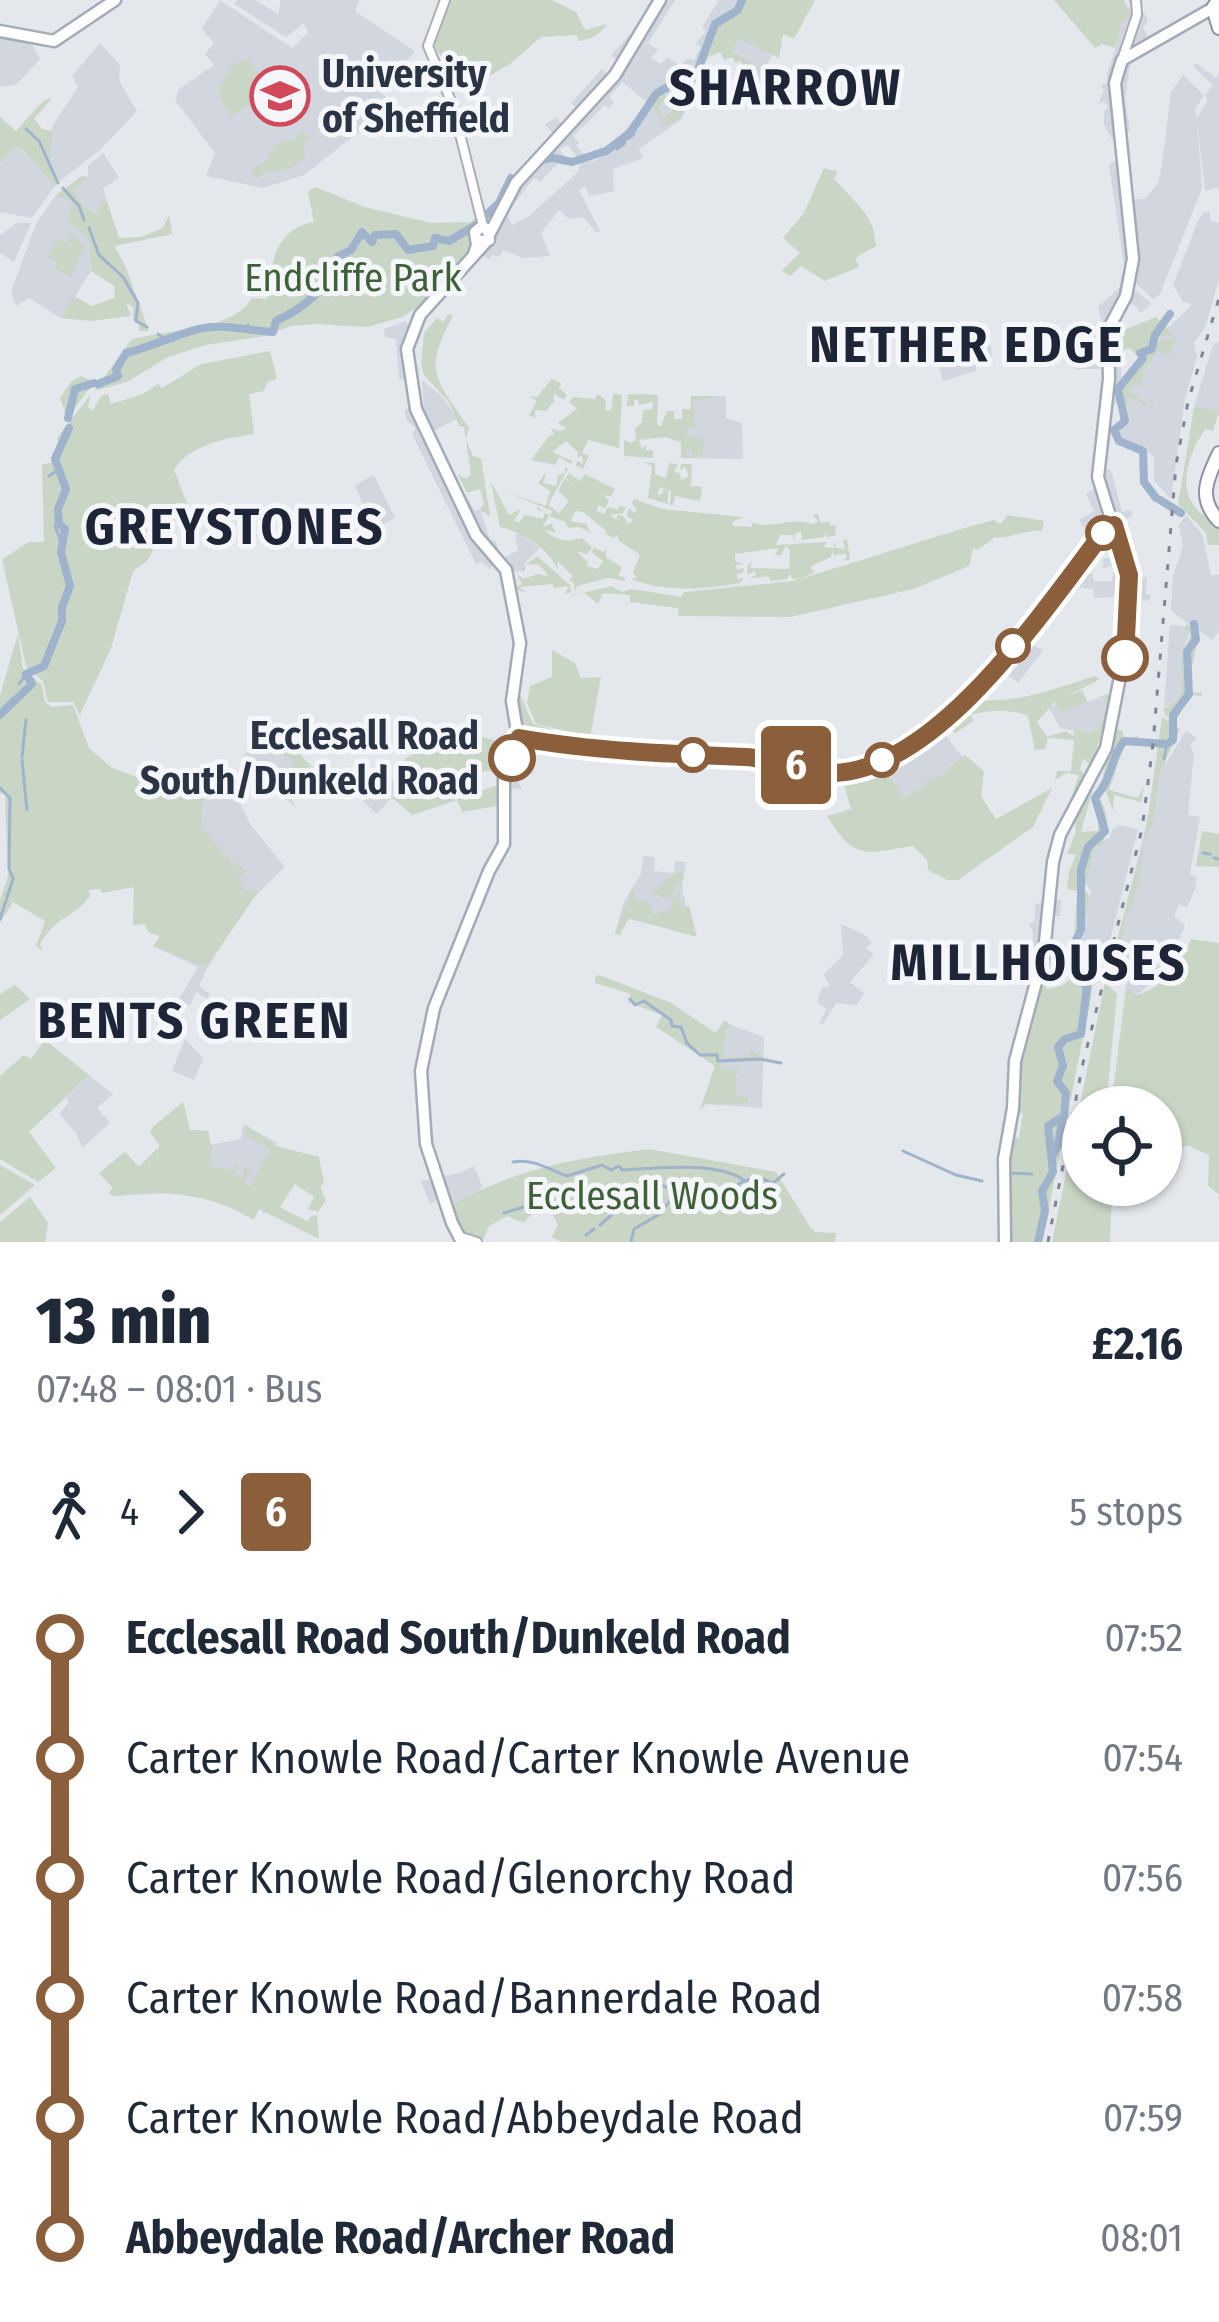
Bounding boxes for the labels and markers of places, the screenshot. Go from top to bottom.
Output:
place label: University of Sheffield [322,51,510,142]
school or university icon: University of Sheffield [249,65,311,127]
unlabelled marker [1087,517,1119,549]
unlabelled marker [997,630,1029,662]
unlabelled marker [1103,636,1147,680]
place label: Ecclesall Road South/Dunkeld Road [140,713,479,804]
marker: Ecclesall Road South/Dunkeld Road [490,736,534,780]
unlabelled marker [677,739,709,771]
unlabelled marker [866,744,898,776]

